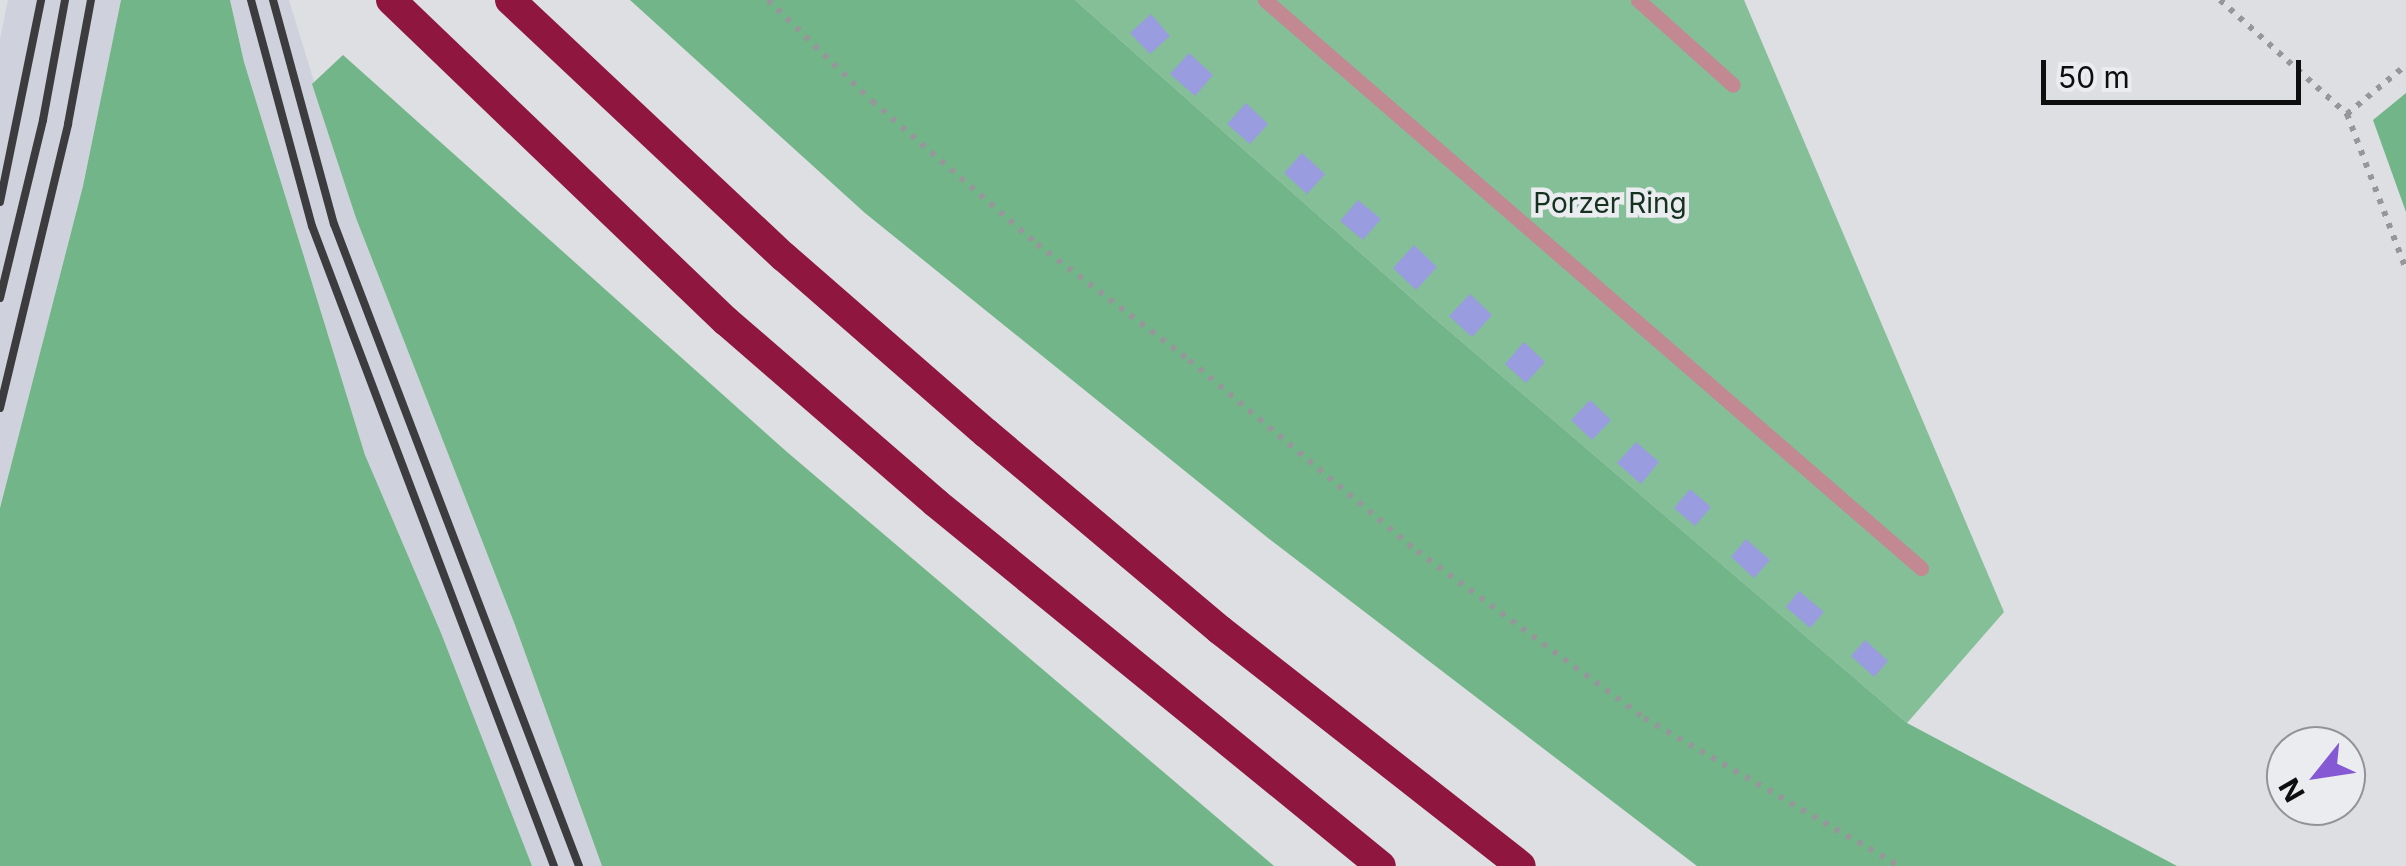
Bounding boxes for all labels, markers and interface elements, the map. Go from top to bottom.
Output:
scale bar [2046,40,2306,102]
text: 50 m [2058,59,2130,95]
park label: Porzer Ring [1533,186,1687,220]
north arrow [2266,726,2366,826]
text: N [2272,772,2312,808]

